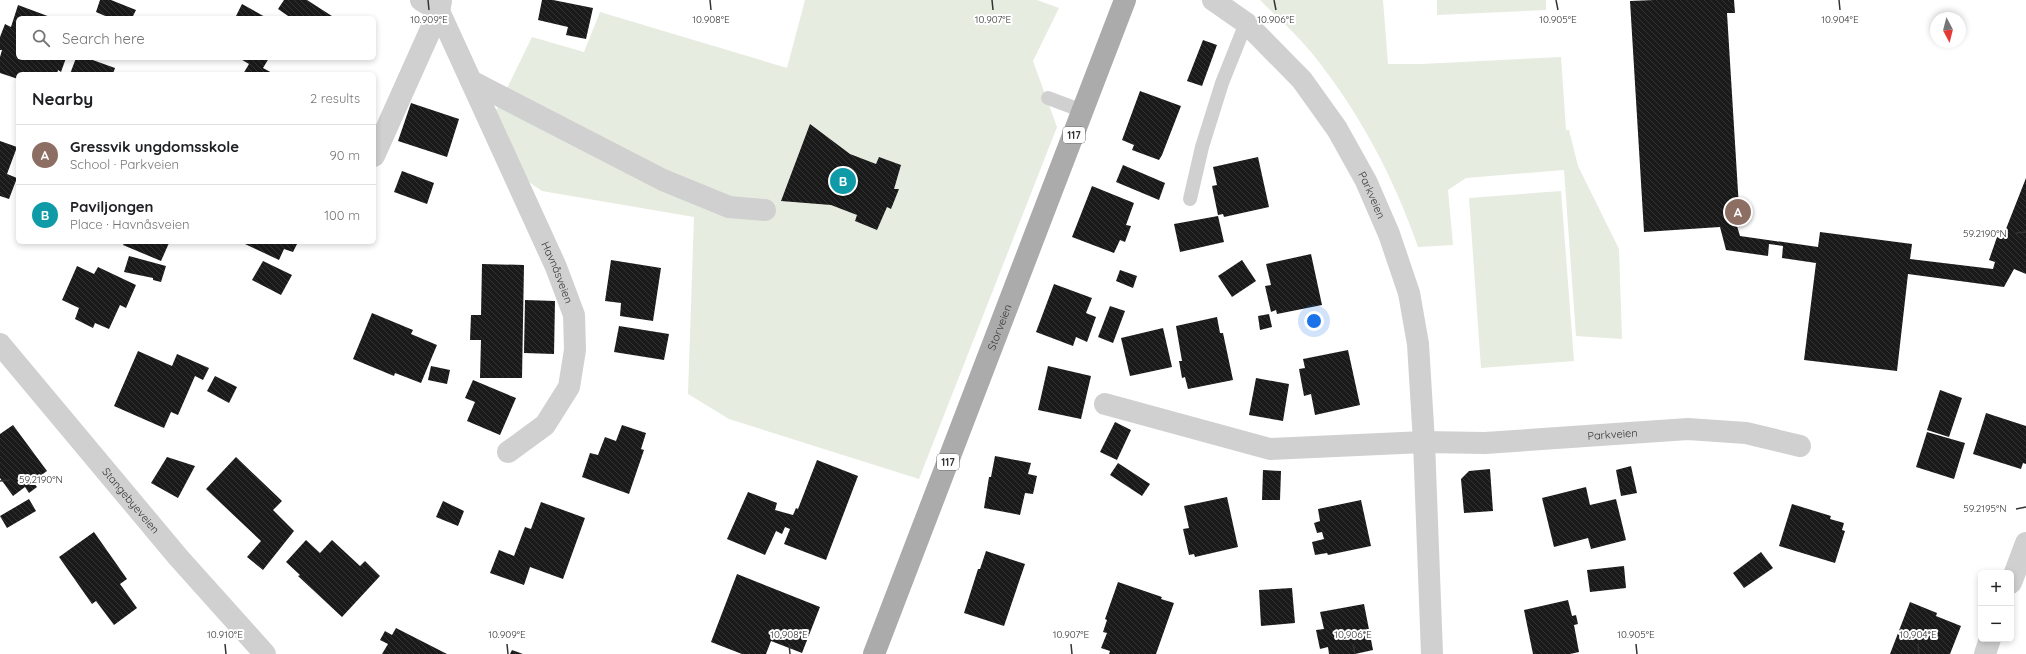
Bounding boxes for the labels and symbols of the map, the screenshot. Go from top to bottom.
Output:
north arrow [1930,12,1966,48]
text: 10.909°E [410,13,448,26]
text: 10.908°E [692,13,730,26]
text: 10.907°E [975,13,1012,26]
text: 10.906°E [1257,13,1295,26]
text: 10.905°E [1539,13,1577,26]
text: 10.904°E [1821,13,1859,26]
road number: 117 [1063,127,1085,143]
pin: B [830,166,856,196]
street label: Parkveien [1355,169,1388,221]
pin: A [1725,197,1751,227]
text: 59.2190°N [1963,227,2007,240]
street label: Havnåsveien [538,239,576,305]
street label: Storveien [984,302,1015,352]
your location [1304,311,1324,331]
street label: Parkveien [1587,425,1638,443]
road number: 117 [937,454,959,470]
street label: Stangebyeveien [99,465,162,536]
text: 59.2190°N [19,473,63,486]
text: 59.2195°N [1963,502,2007,515]
text: 10.910°E [207,628,243,641]
text: 10.909°E [488,628,526,641]
text: 10.908°E [770,628,808,641]
text: 10.907°E [1053,628,1090,641]
text: 10.906°E [1334,628,1372,641]
text: 10.905°E [1617,628,1655,641]
text: 10.904°E [1899,628,1937,641]

